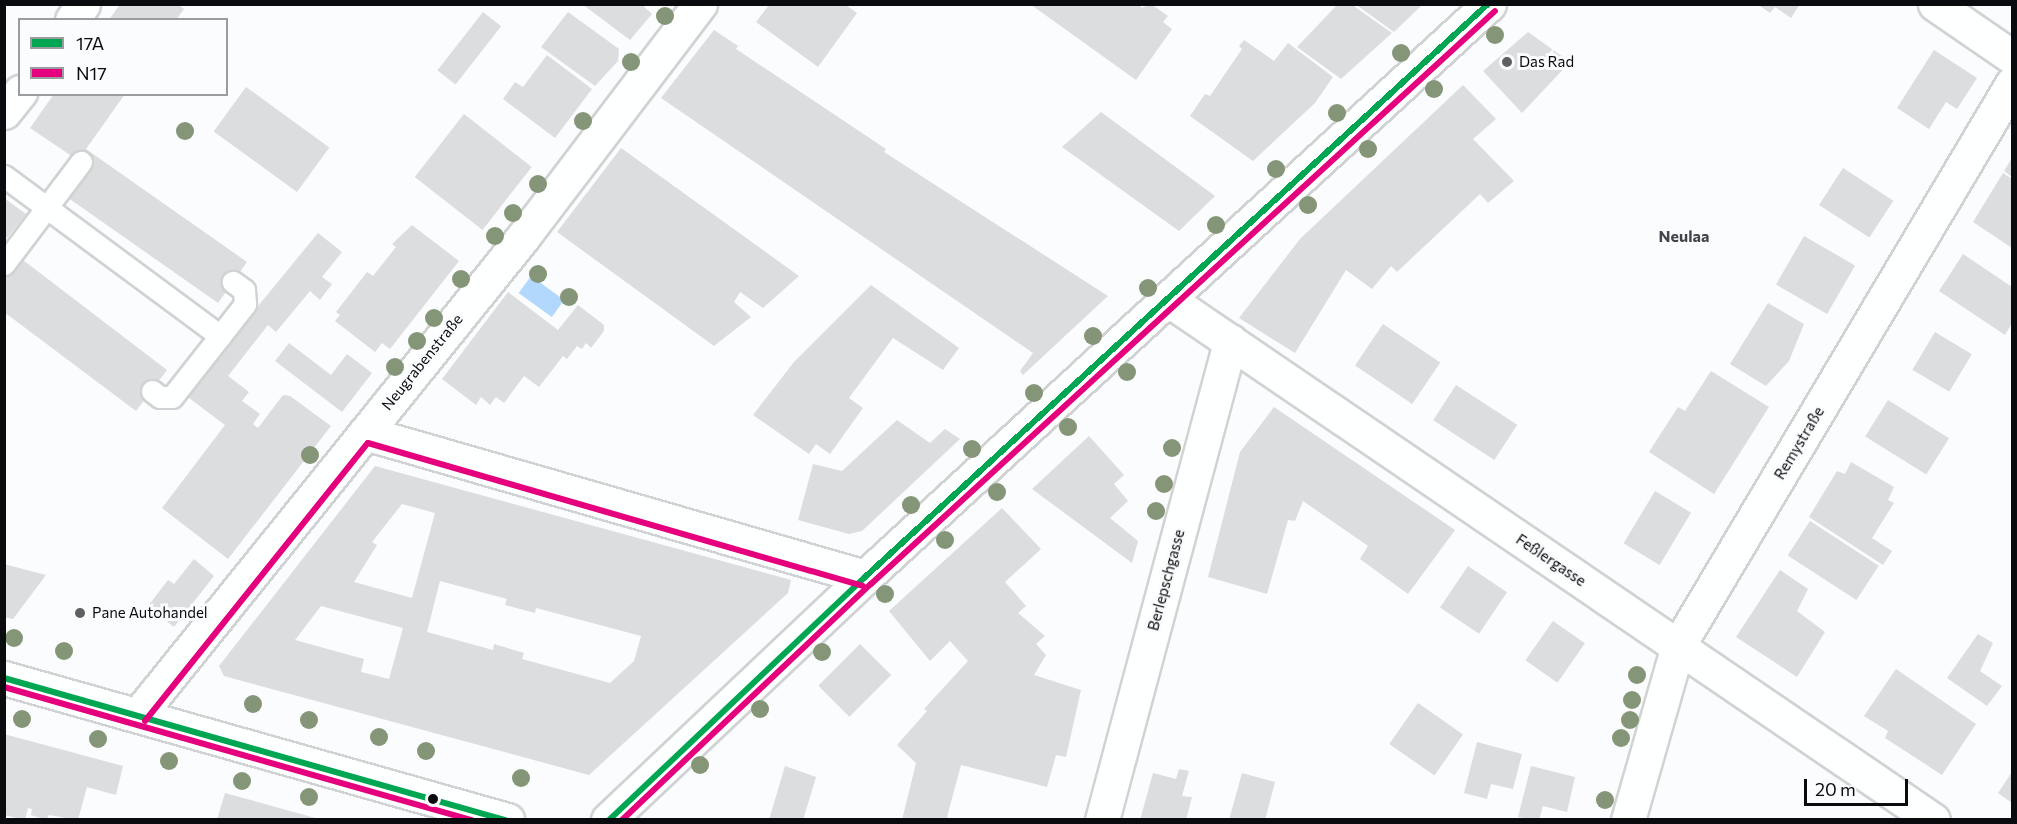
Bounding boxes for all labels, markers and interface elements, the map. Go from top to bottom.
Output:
legend [18,18,228,96]
text: 17A [76,32,104,54]
place label: Das Rad [1519,53,1574,71]
marker: Das Rad [1500,55,1514,69]
text: N17 [76,62,107,84]
district label: Neulaa [1659,226,1709,246]
street label: Neugrabenstraße [378,310,466,414]
street label: Remystraße [1770,403,1828,483]
street label: Berlepschgasse [1144,527,1188,633]
street label: Feßlergasse [1513,530,1589,590]
place label: Pane Autohandel [92,604,208,622]
marker: Pane Autohandel [73,606,87,620]
scale bar [1807,767,1910,805]
text: 20 m [1815,778,1856,800]
unlabelled marker [427,793,439,805]

